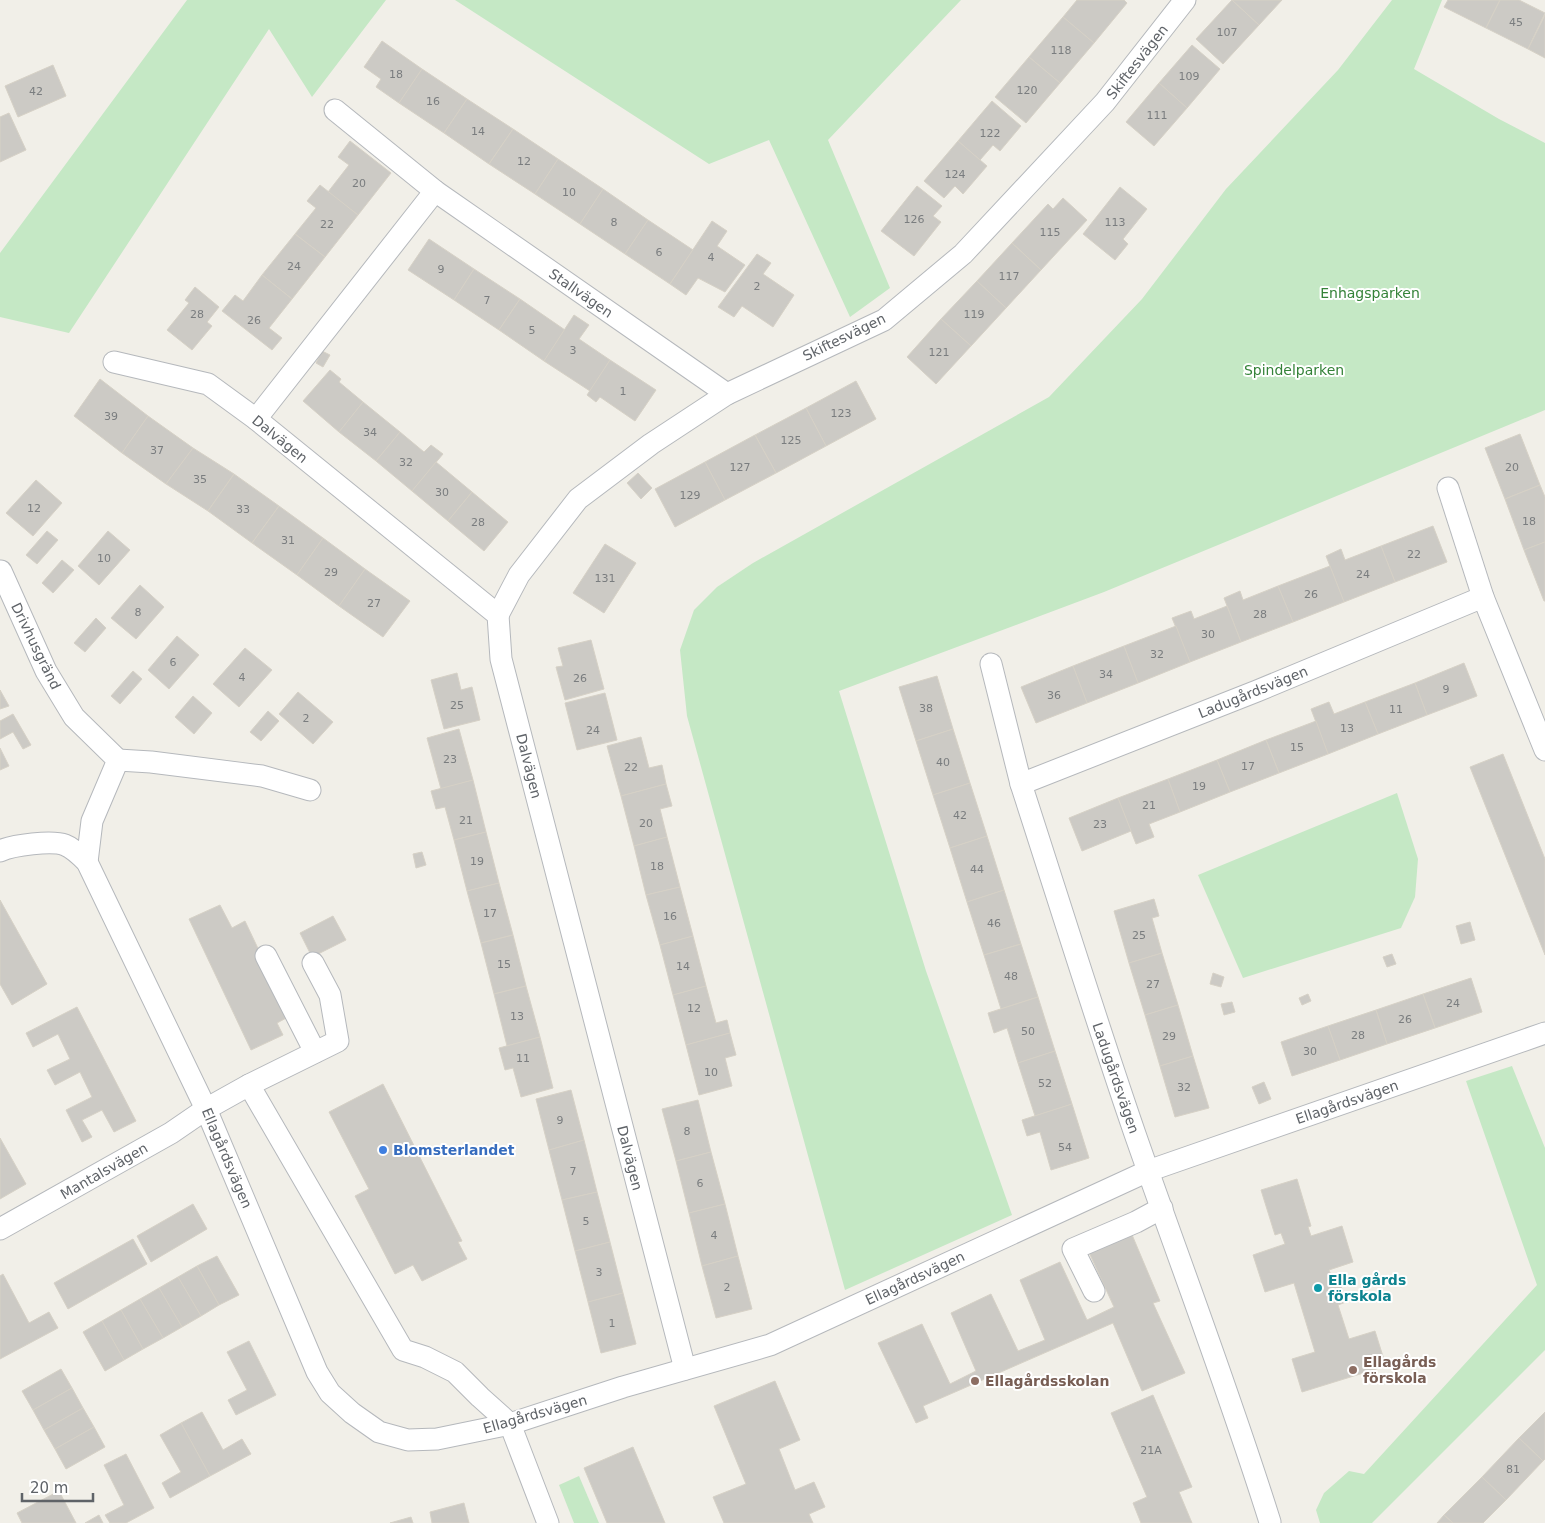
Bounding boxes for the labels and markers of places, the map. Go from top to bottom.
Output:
place label: Blomsterlandet [393,1142,515,1158]
marker: Blomsterlandet [377,1144,389,1156]
place label: Ella gårds förskola [1328,1272,1406,1304]
marker: Ella gårds förskola [1312,1282,1324,1294]
place label: Ellagårds förskola [1363,1354,1436,1386]
marker: Ellagårds förskola [1347,1364,1359,1376]
place label: Ellagårdsskolan [985,1373,1109,1389]
marker: Ellagårdsskolan [969,1375,981,1387]

